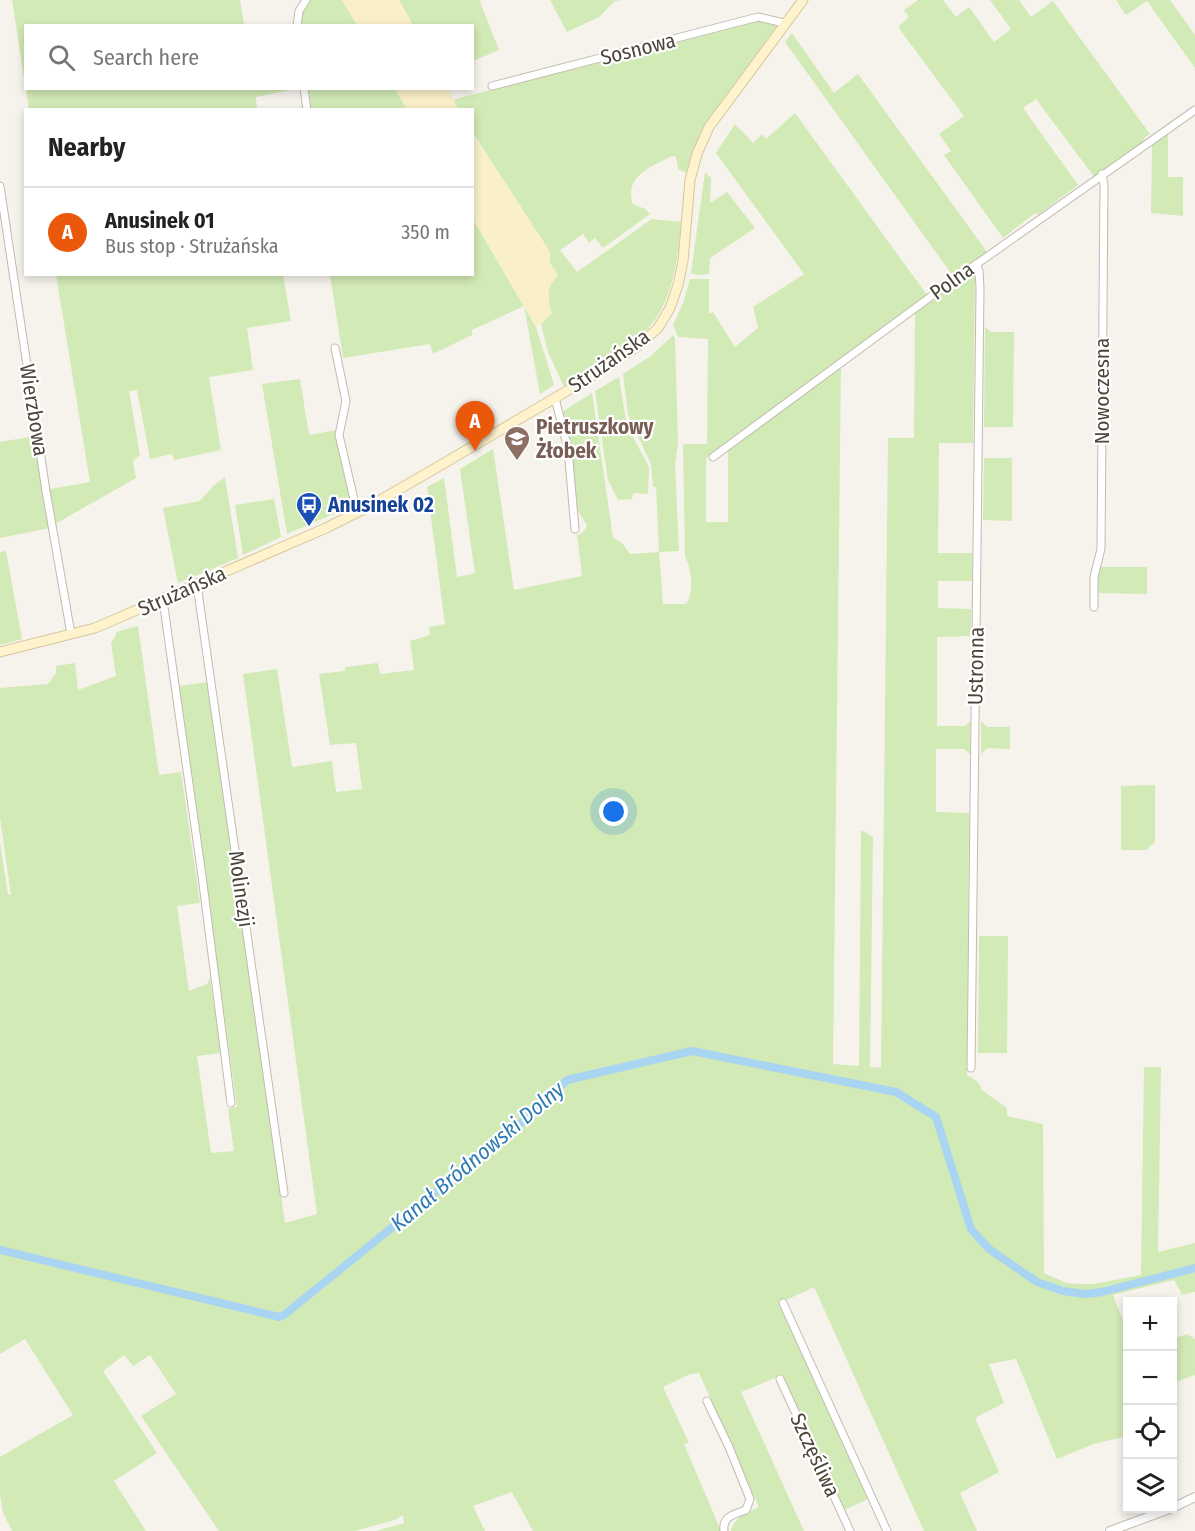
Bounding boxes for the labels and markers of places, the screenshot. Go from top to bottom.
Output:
pin: A [456,402,494,451]
place label: Pietruszkowy Żłobek [536,414,655,464]
school or university icon: Pietruszkowy Żłobek [502,424,532,462]
bus stop icon: Anusinek 02 [294,490,324,528]
place label: Anusinek 02 [327,492,434,518]

